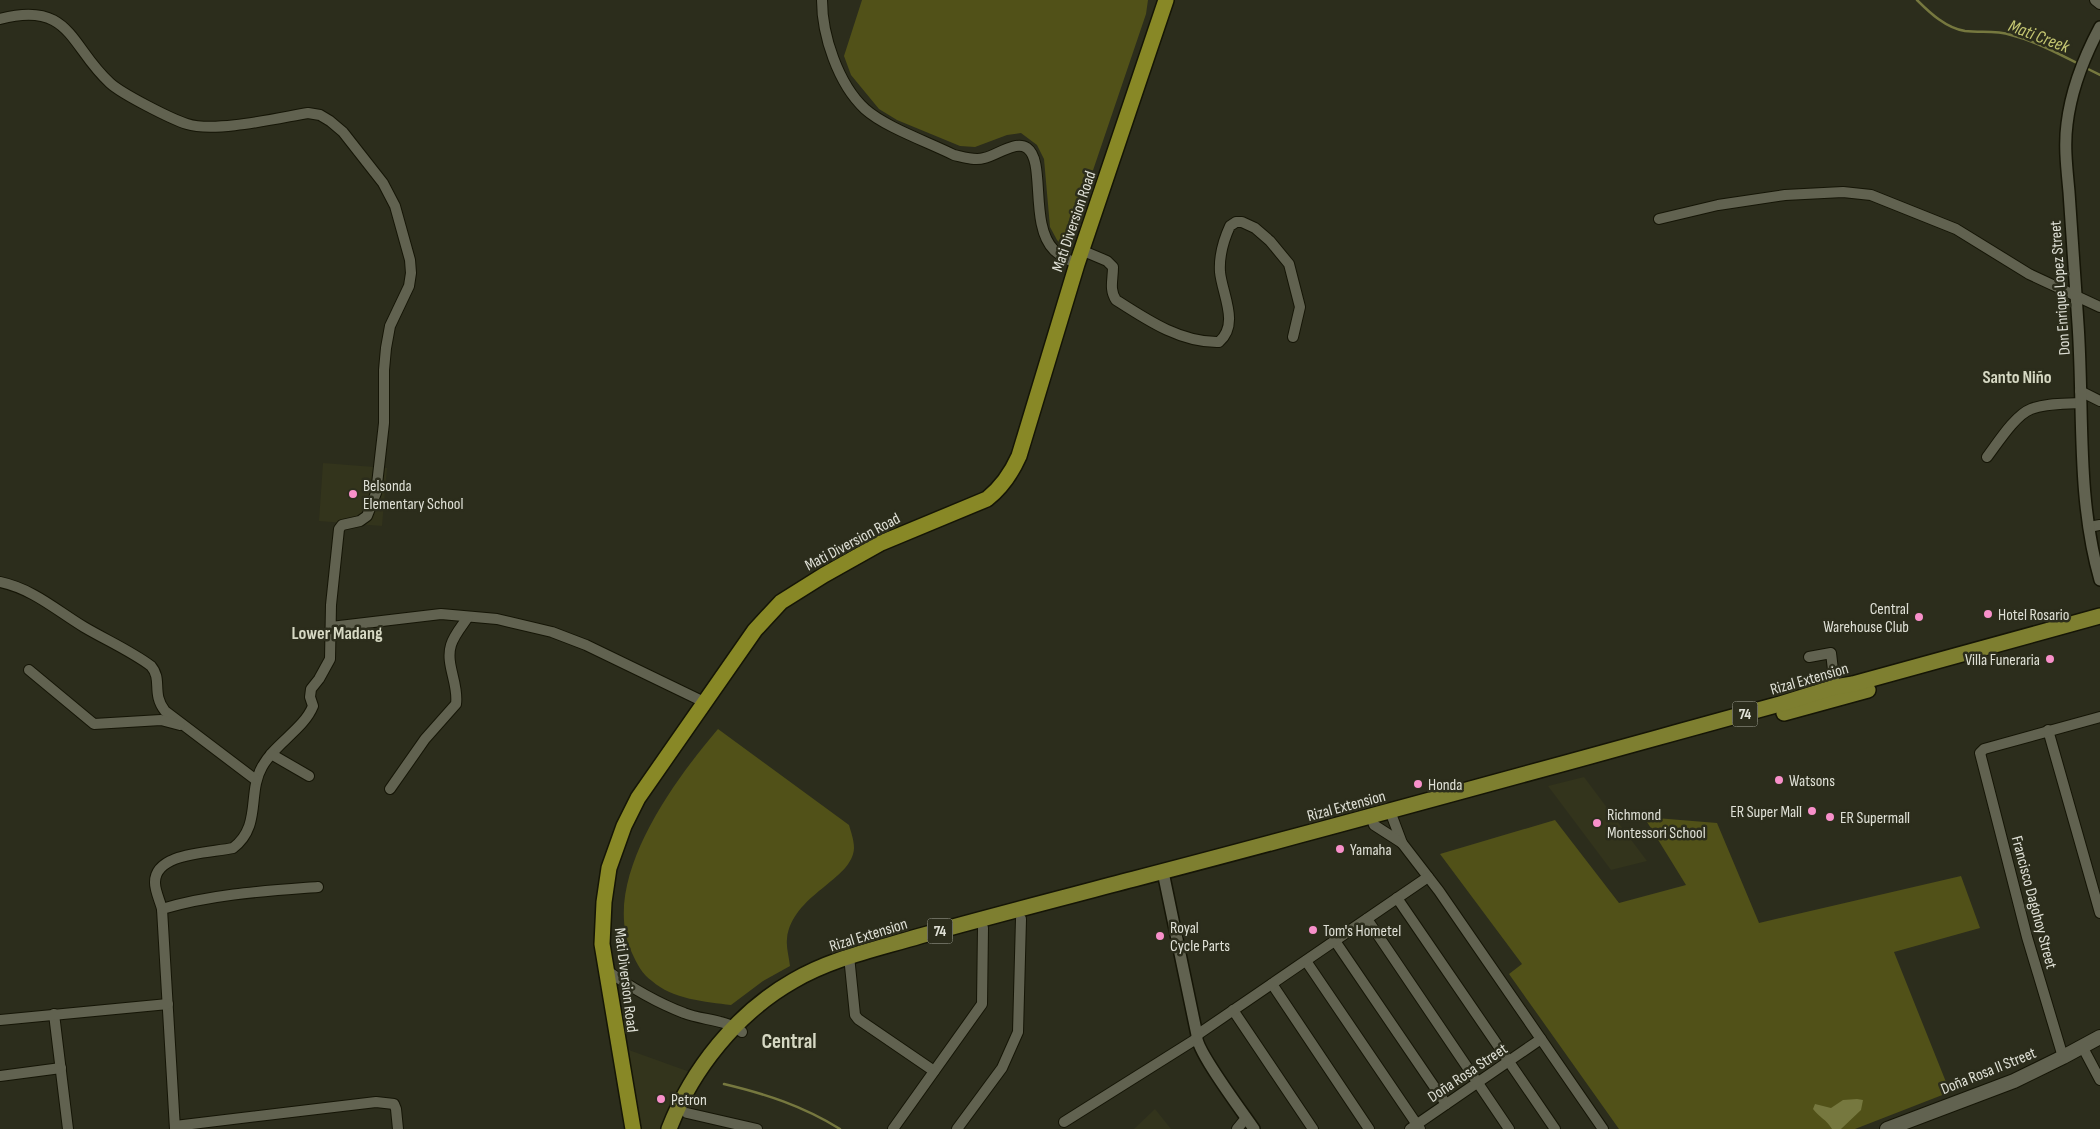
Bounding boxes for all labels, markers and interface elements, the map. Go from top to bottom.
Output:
water label: Mati Creek [2006,15,2073,58]
street label: Mati Diversion Road [1048,169,1101,274]
street label: Don Enrique Lopez Street [2046,220,2075,356]
district label: Santo Niño [1982,367,2052,388]
place label: Belsonda Elementary School [363,477,463,514]
marker: Belsonda Elementary School [347,488,359,500]
street label: Mati Diversion Road [802,509,904,575]
place label: Central Warehouse Club [1823,600,1909,637]
place label: Hotel Rosario [1998,606,2069,625]
marker: Hotel Rosario [1982,608,1994,620]
marker: Central Warehouse Club [1913,611,1925,623]
district label: Lower Madang [291,623,383,644]
place label: Villa Funeraria [1965,651,2040,670]
marker: Villa Funeraria [2044,653,2056,665]
street label: Rizal Extension [1768,659,1851,700]
road number: 74 [1732,702,1758,726]
place label: Watsons [1789,772,1835,791]
marker: Watsons [1773,774,1785,786]
place label: Honda [1428,776,1462,795]
marker: Honda [1412,778,1424,790]
street label: Rizal Extension [1305,787,1388,826]
place label: ER Super Mall [1730,803,1802,822]
marker: ER Super Mall [1806,805,1818,817]
place label: Richmond Montessori School [1607,806,1706,843]
place label: ER Supermall [1840,809,1910,828]
marker: ER Supermall [1824,811,1836,823]
marker: Richmond Montessori School [1591,817,1603,829]
street label: Francisco Dagohoy Street [2007,834,2060,971]
place label: Yamaha [1350,841,1392,860]
marker: Yamaha [1334,843,1346,855]
street label: Rizal Extension [827,915,910,956]
road number: 74 [928,918,952,944]
place label: Royal Cycle Parts [1170,919,1230,956]
place label: Tom's Hometel [1323,922,1401,941]
marker: Tom's Hometel [1307,924,1319,936]
street label: Mati Diversion Road [610,927,641,1034]
marker: Royal Cycle Parts [1154,930,1166,942]
district label: Central [761,1029,817,1054]
street label: Doña Rosa Street [1424,1040,1511,1107]
street label: Doña Rosa II Street [1938,1044,2039,1099]
place label: Petron [671,1091,707,1110]
marker: Petron [655,1093,667,1105]

